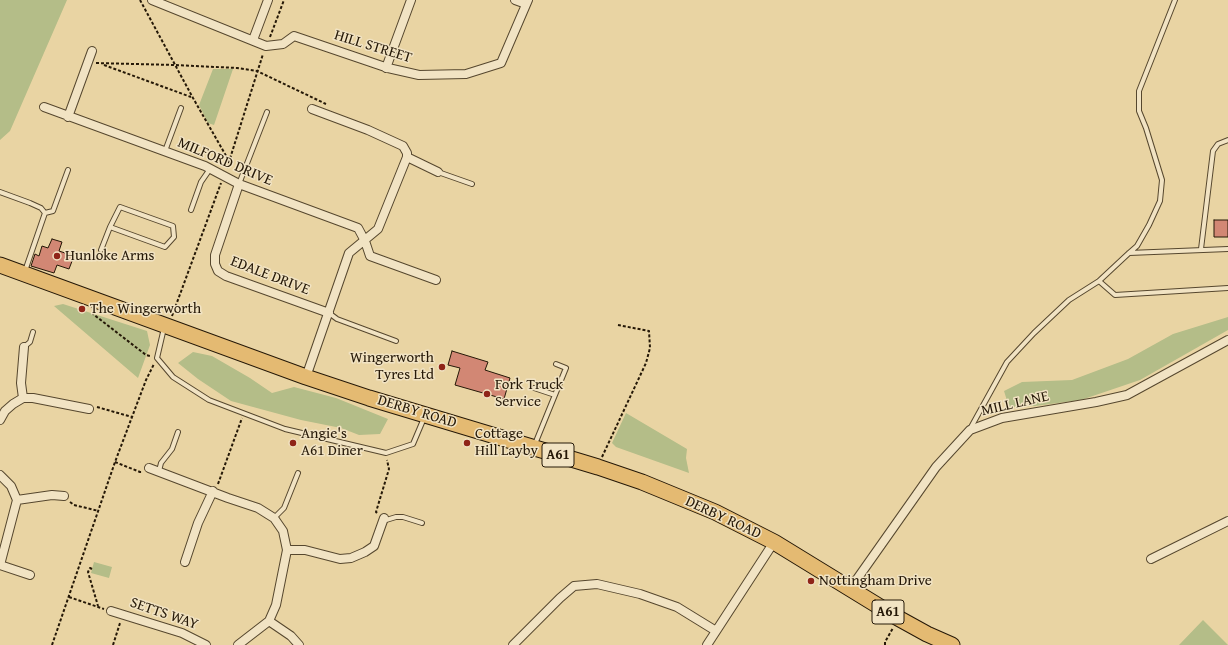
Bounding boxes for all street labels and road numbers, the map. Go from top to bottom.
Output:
street label: HILL STREET [332,27,414,67]
street label: MILFORD DRIVE [175,134,275,190]
street label: EDALE DRIVE [228,253,312,299]
street label: MILL LANE [980,388,1050,420]
street label: DERBY ROAD [375,391,459,433]
road number: A61 [542,443,574,467]
street label: DERBY ROAD [682,493,764,543]
street label: SETTS WAY [128,594,200,634]
road number: A61 [872,600,904,624]

